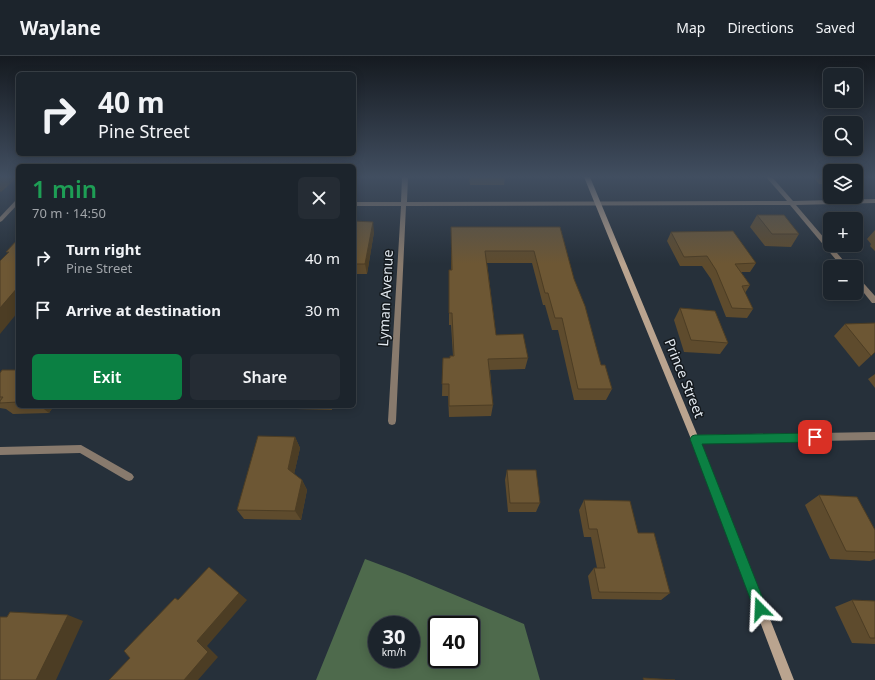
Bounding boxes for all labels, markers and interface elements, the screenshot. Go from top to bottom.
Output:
text: Waylane [20,15,101,41]
text: Map [676,18,705,37]
text: Directions [727,18,794,37]
text: Saved [816,18,855,37]
map controls [823,68,863,300]
button: sound [823,68,863,108]
text: 40 m [98,83,165,121]
icon: right [32,88,84,140]
button: search [823,116,863,156]
text: Pine Street [98,119,190,143]
button: layers [823,164,863,204]
text: 1 min [32,172,97,205]
button: close [298,177,340,219]
text: 70 m · 14:50 [32,204,106,222]
button: + [823,212,863,252]
text: Turn right [66,239,141,259]
icon: right [32,247,54,269]
text: 40 m [305,248,340,268]
street label: Lyman Avenue [373,249,397,347]
text: Pine Street [66,259,132,277]
button: − [823,260,863,300]
icon: arrive [32,299,54,321]
text: Arrive at destination [66,300,221,320]
text: 30 m [305,300,340,320]
street label: Prince Street [660,336,710,420]
button: Exit [32,354,182,400]
button: Share [190,354,340,400]
pin [798,420,832,454]
icon: arrive [804,426,826,448]
position arrow [739,588,781,630]
speed limit sign: 40 [428,616,480,668]
text: 30 [383,623,405,650]
text: km/h [382,645,406,659]

